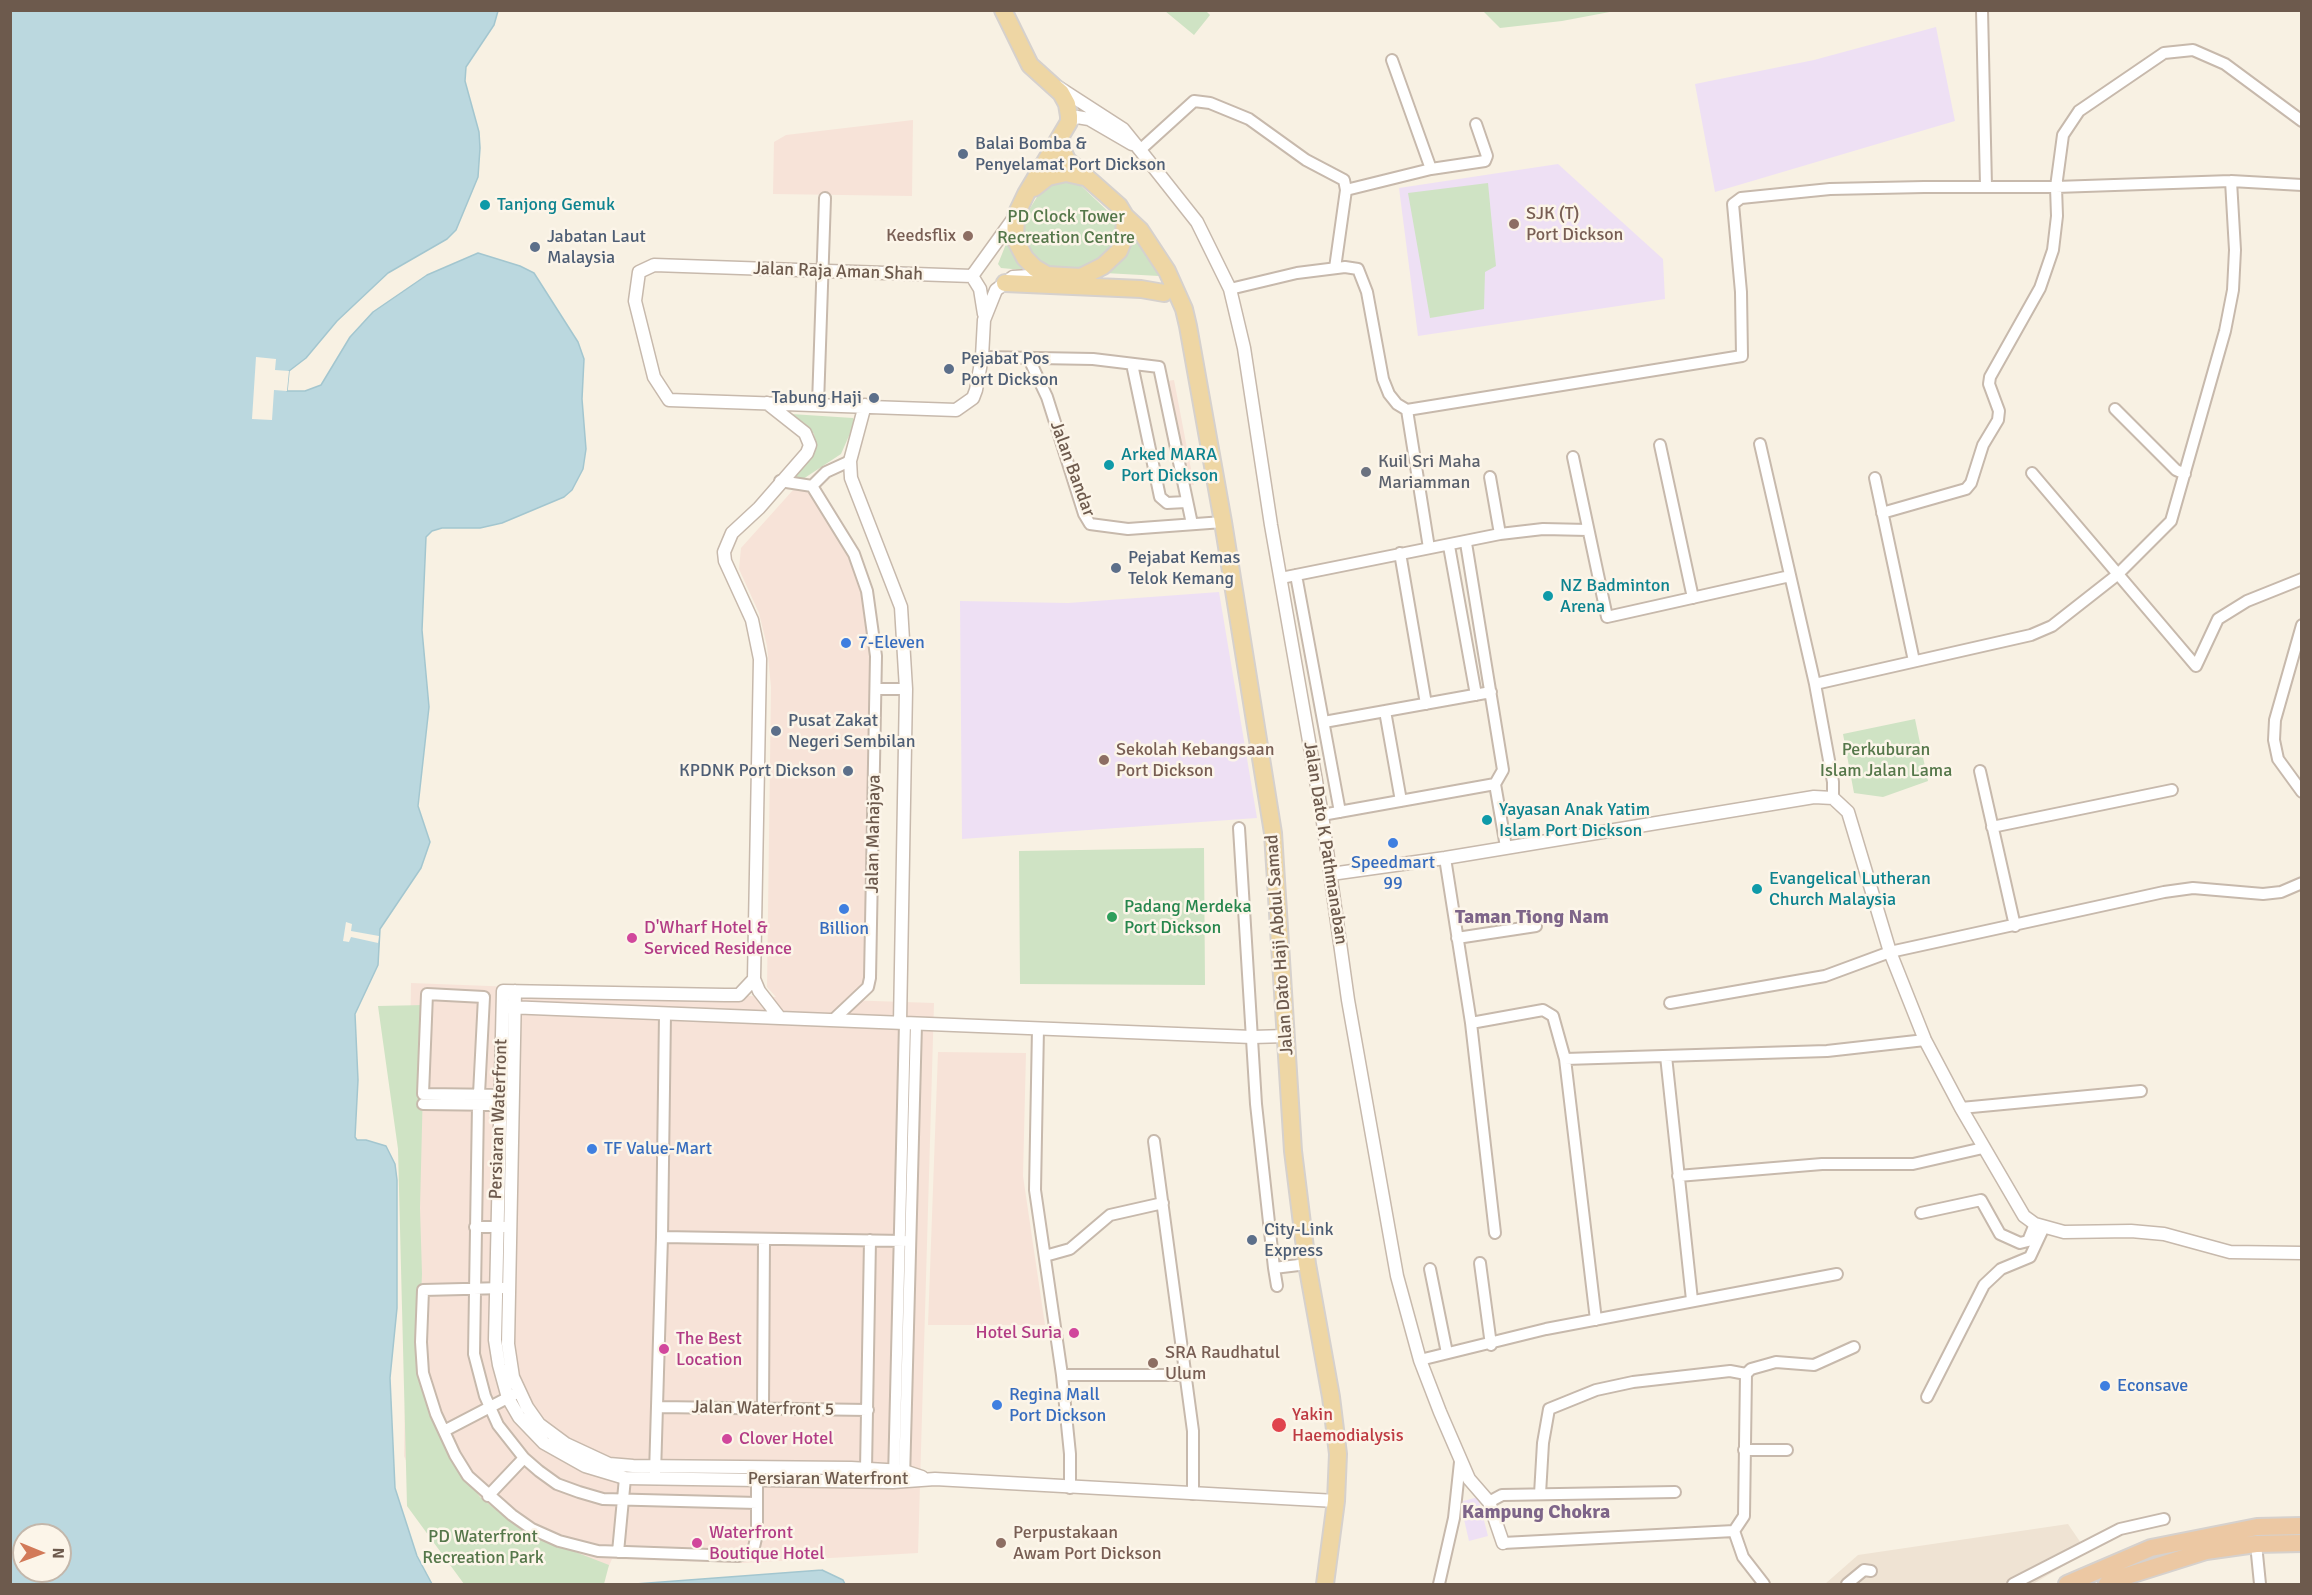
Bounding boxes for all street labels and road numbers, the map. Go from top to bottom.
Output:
street label: Jalan Raja Aman Shah [753,258,923,286]
street label: Jalan Bandar [1045,418,1099,520]
street label: Jalan Dato K Pathmanaban [1298,740,1352,946]
street label: Jalan Mahajaya [862,774,886,894]
street label: Jalan Dato Haji Abdul Samad [1262,834,1298,1056]
street label: Persiaran Waterfront [485,1038,513,1200]
street label: Jalan Waterfront 5 [692,1397,834,1421]
street label: Persiaran Waterfront [748,1468,908,1490]

